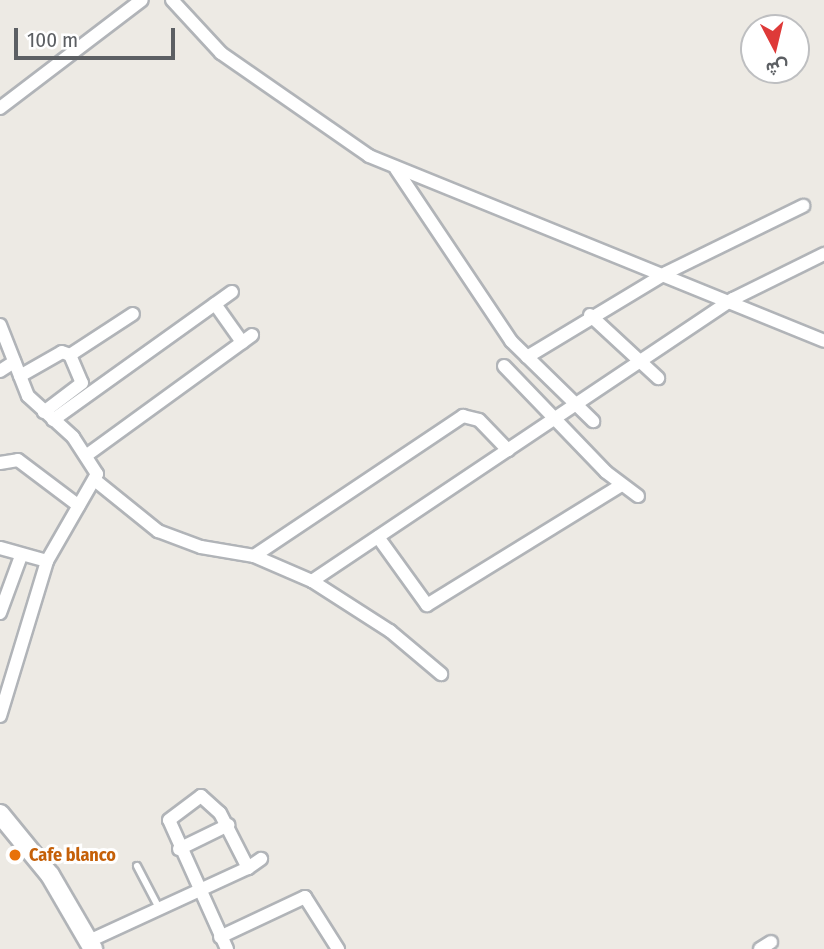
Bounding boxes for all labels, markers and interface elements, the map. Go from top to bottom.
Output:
scale bar [18,14,178,58]
north arrow [740,14,810,84]
text: 100 m [27,27,78,53]
text: ش [765,56,790,81]
place label: Cafe blanco [29,844,116,866]
marker: Cafe blanco [7,847,23,863]

